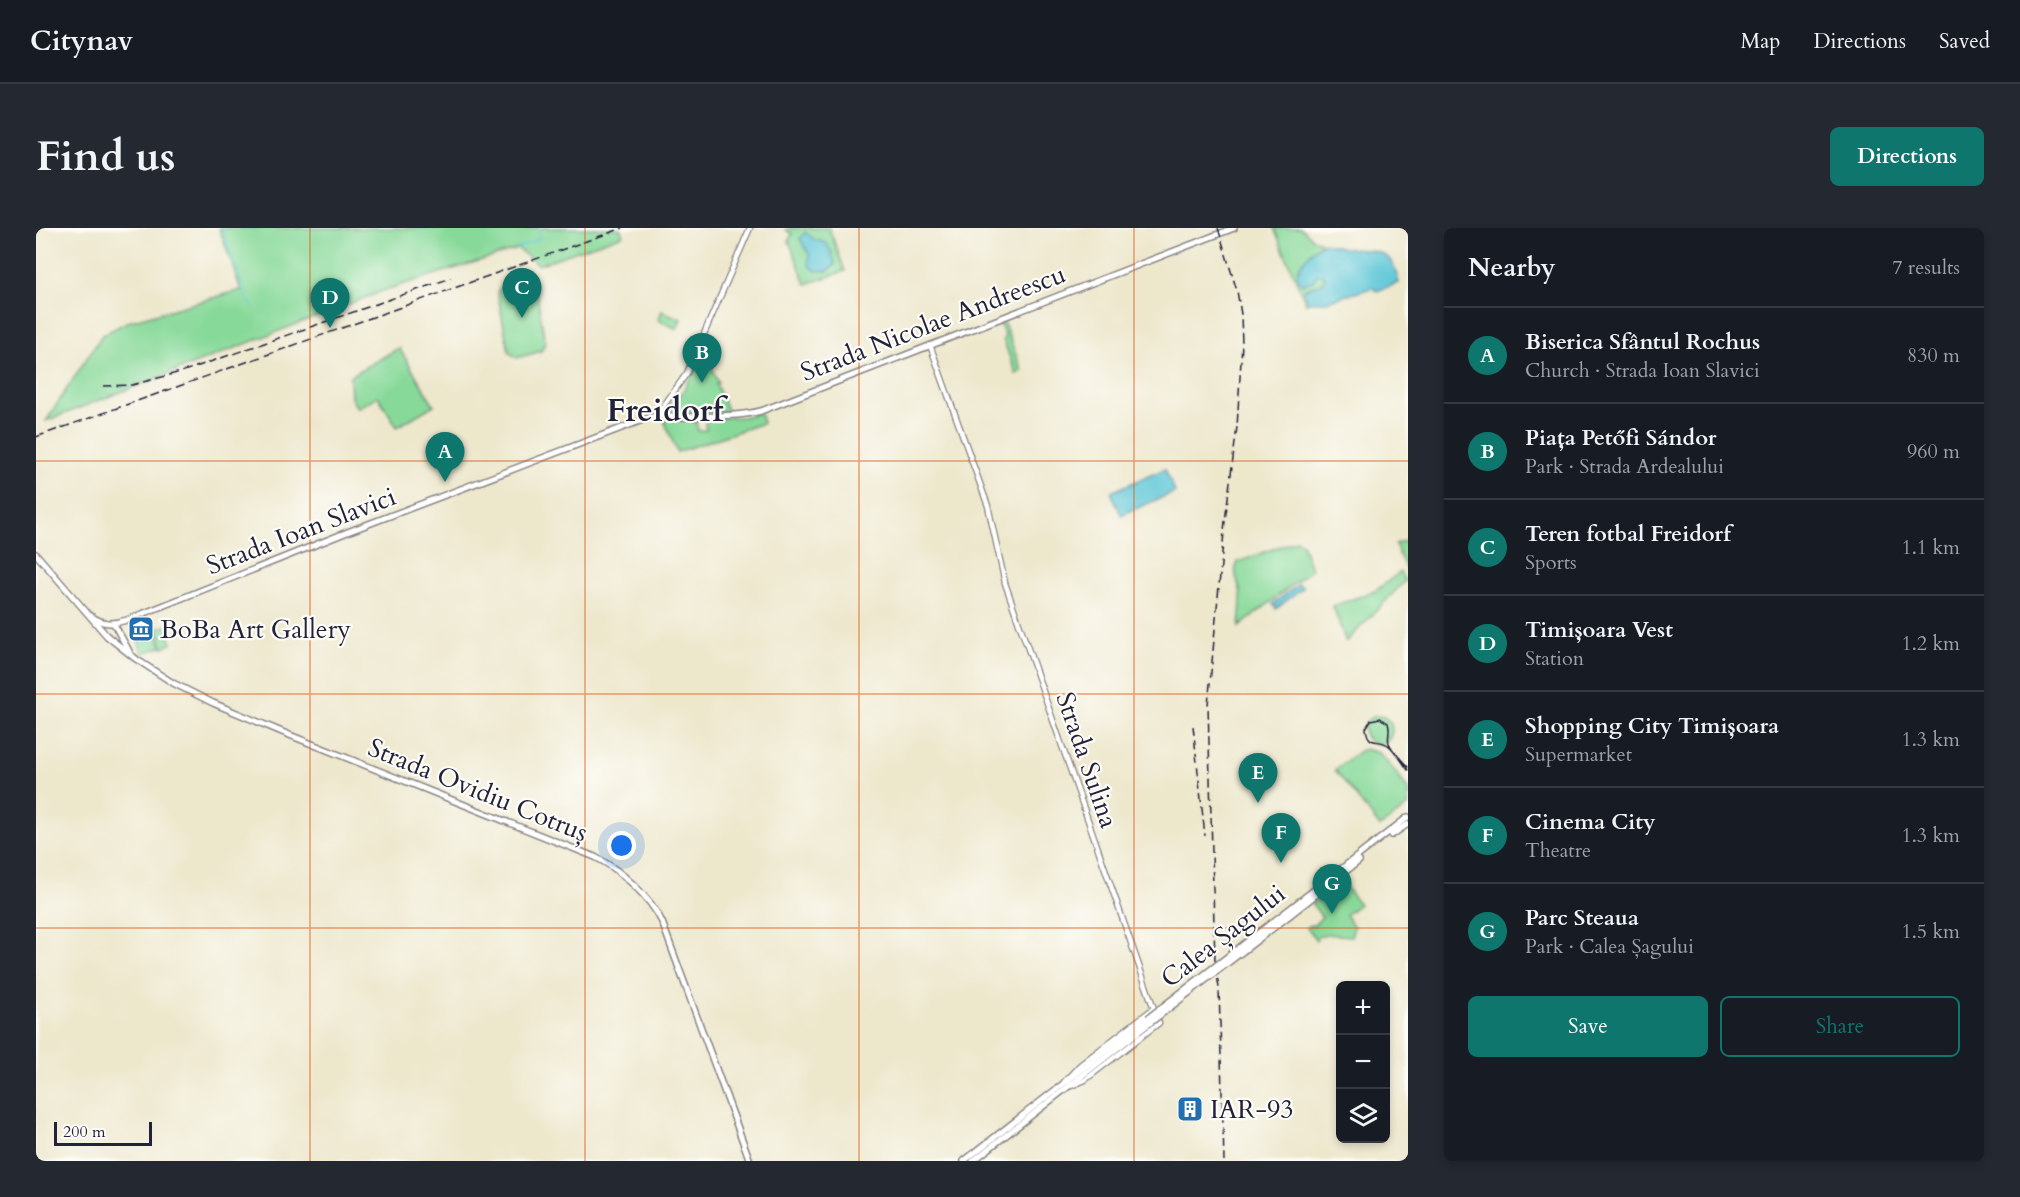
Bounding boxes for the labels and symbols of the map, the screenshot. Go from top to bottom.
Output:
street label: Strada Nicolae Andreescu [796,256,1070,390]
pin: C [502,268,542,318]
pin: D [310,279,350,328]
pin: B [682,334,722,383]
district label: Freidorf [607,389,728,433]
pin: A [426,432,464,482]
street label: Strada Ioan Slavici [201,479,401,583]
place label: BoBa Art Gallery [160,612,351,647]
museum icon: BoBa Art Gallery [126,614,156,644]
street label: Strada Sulina [1047,688,1127,832]
street label: Strada Ovidiu Cotruș [363,730,593,850]
pin: E [1238,754,1278,803]
pin: F [1262,814,1300,863]
your location [607,831,636,860]
pin: G [1312,864,1352,914]
street label: Calea Șagului [1153,876,1293,996]
place label: IAR-93 [1210,1092,1294,1127]
building icon: IAR-93 [1175,1094,1205,1124]
scale bar [54,1119,152,1146]

